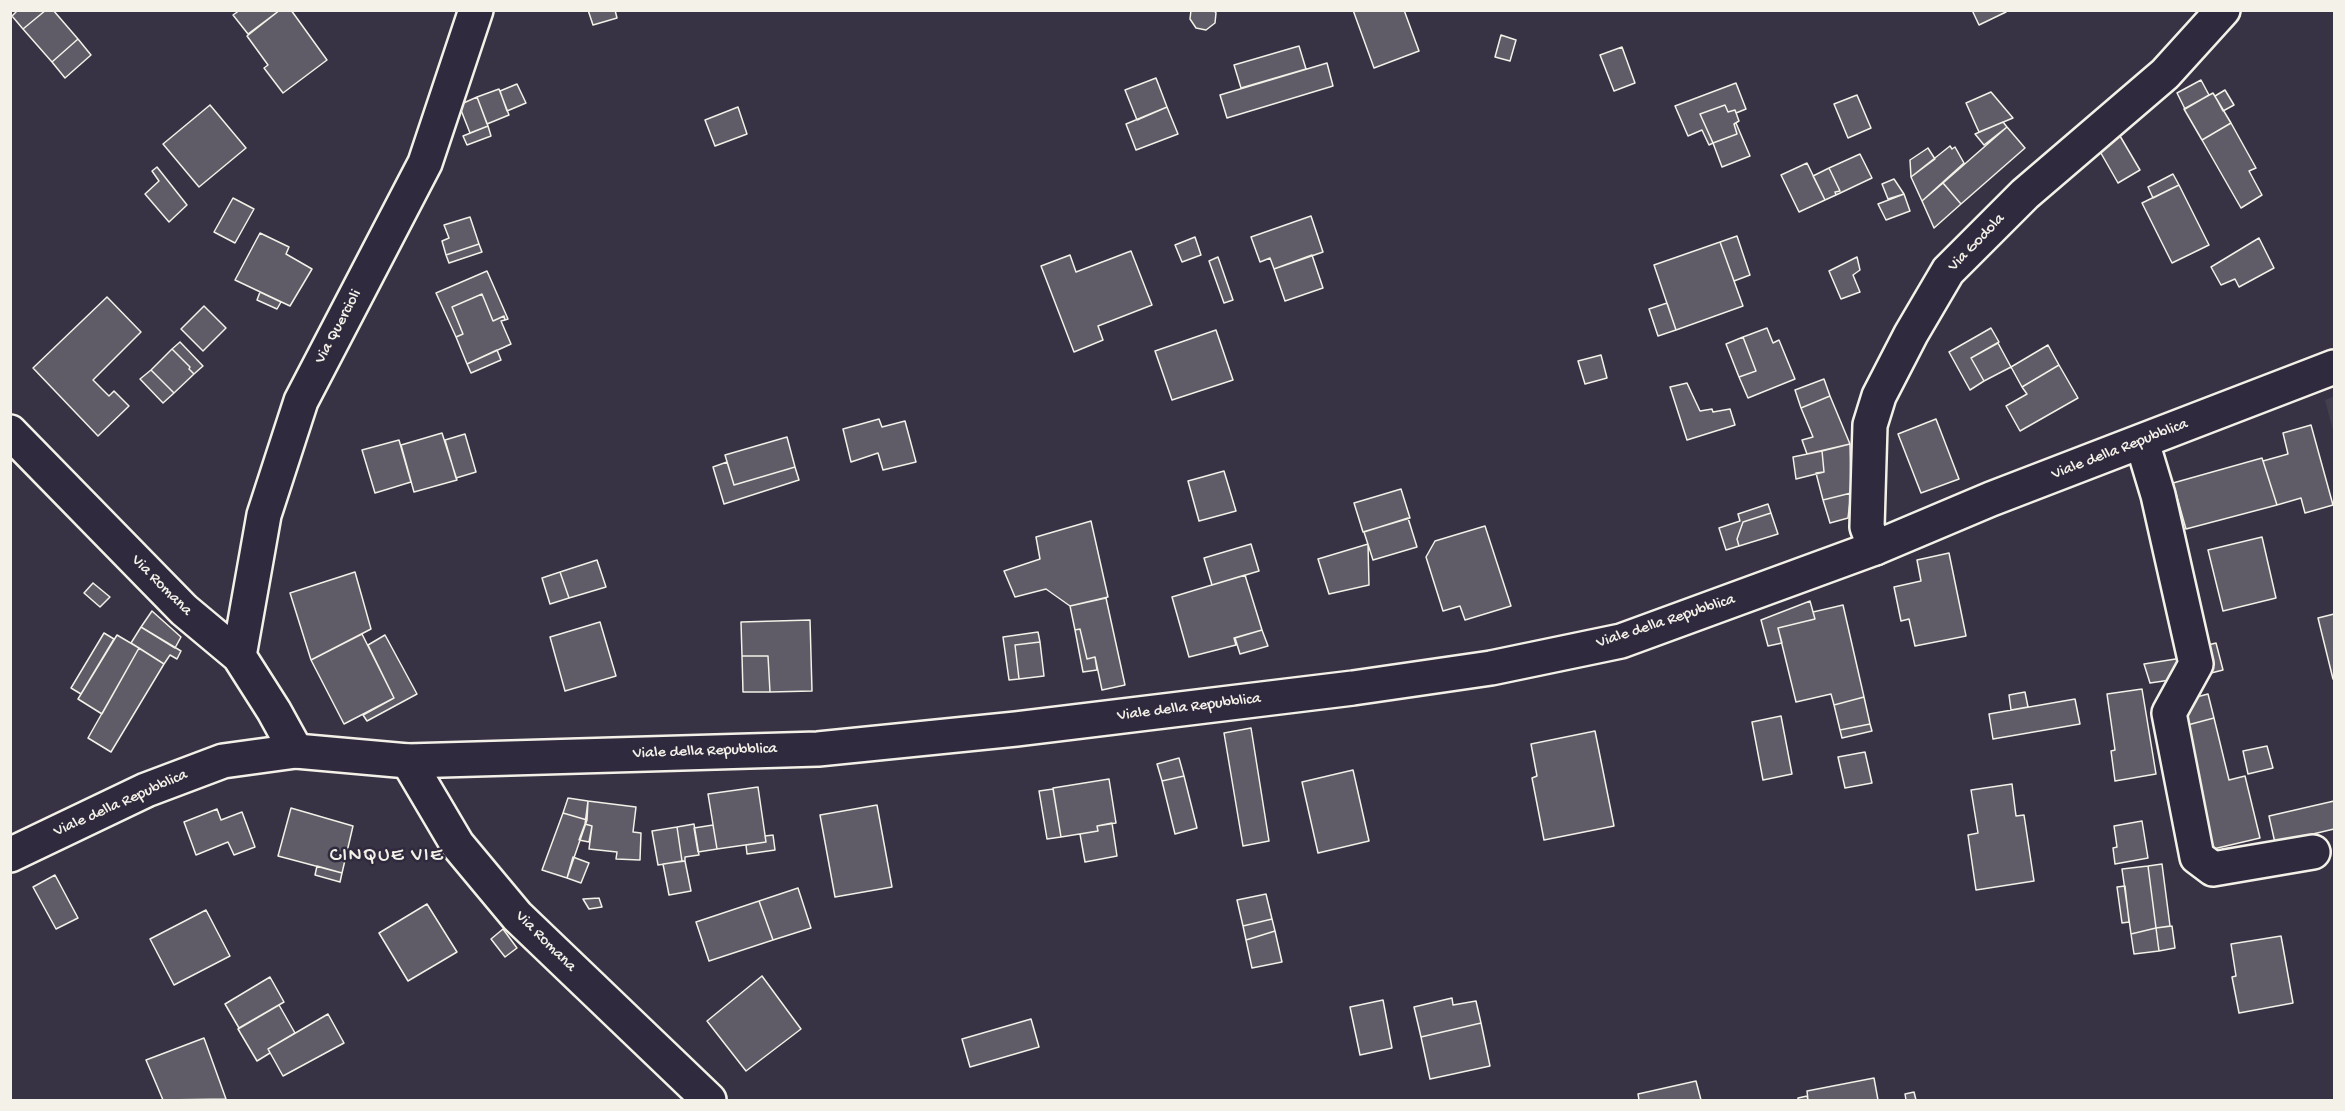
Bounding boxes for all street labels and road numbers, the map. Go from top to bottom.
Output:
street label: Via Godola [1945,210,2009,276]
street label: Via Quercioli [311,287,367,367]
street label: Viale della Repubblica [2049,415,2191,485]
street label: Via Romana [126,551,196,621]
street label: Viale della Repubblica [1594,591,1738,653]
street label: Viale della Repubblica [1116,690,1262,726]
street label: Viale della Repubblica [633,740,777,764]
street label: Viale della Repubblica [51,766,191,842]
street label: Via Romana [510,907,580,977]

